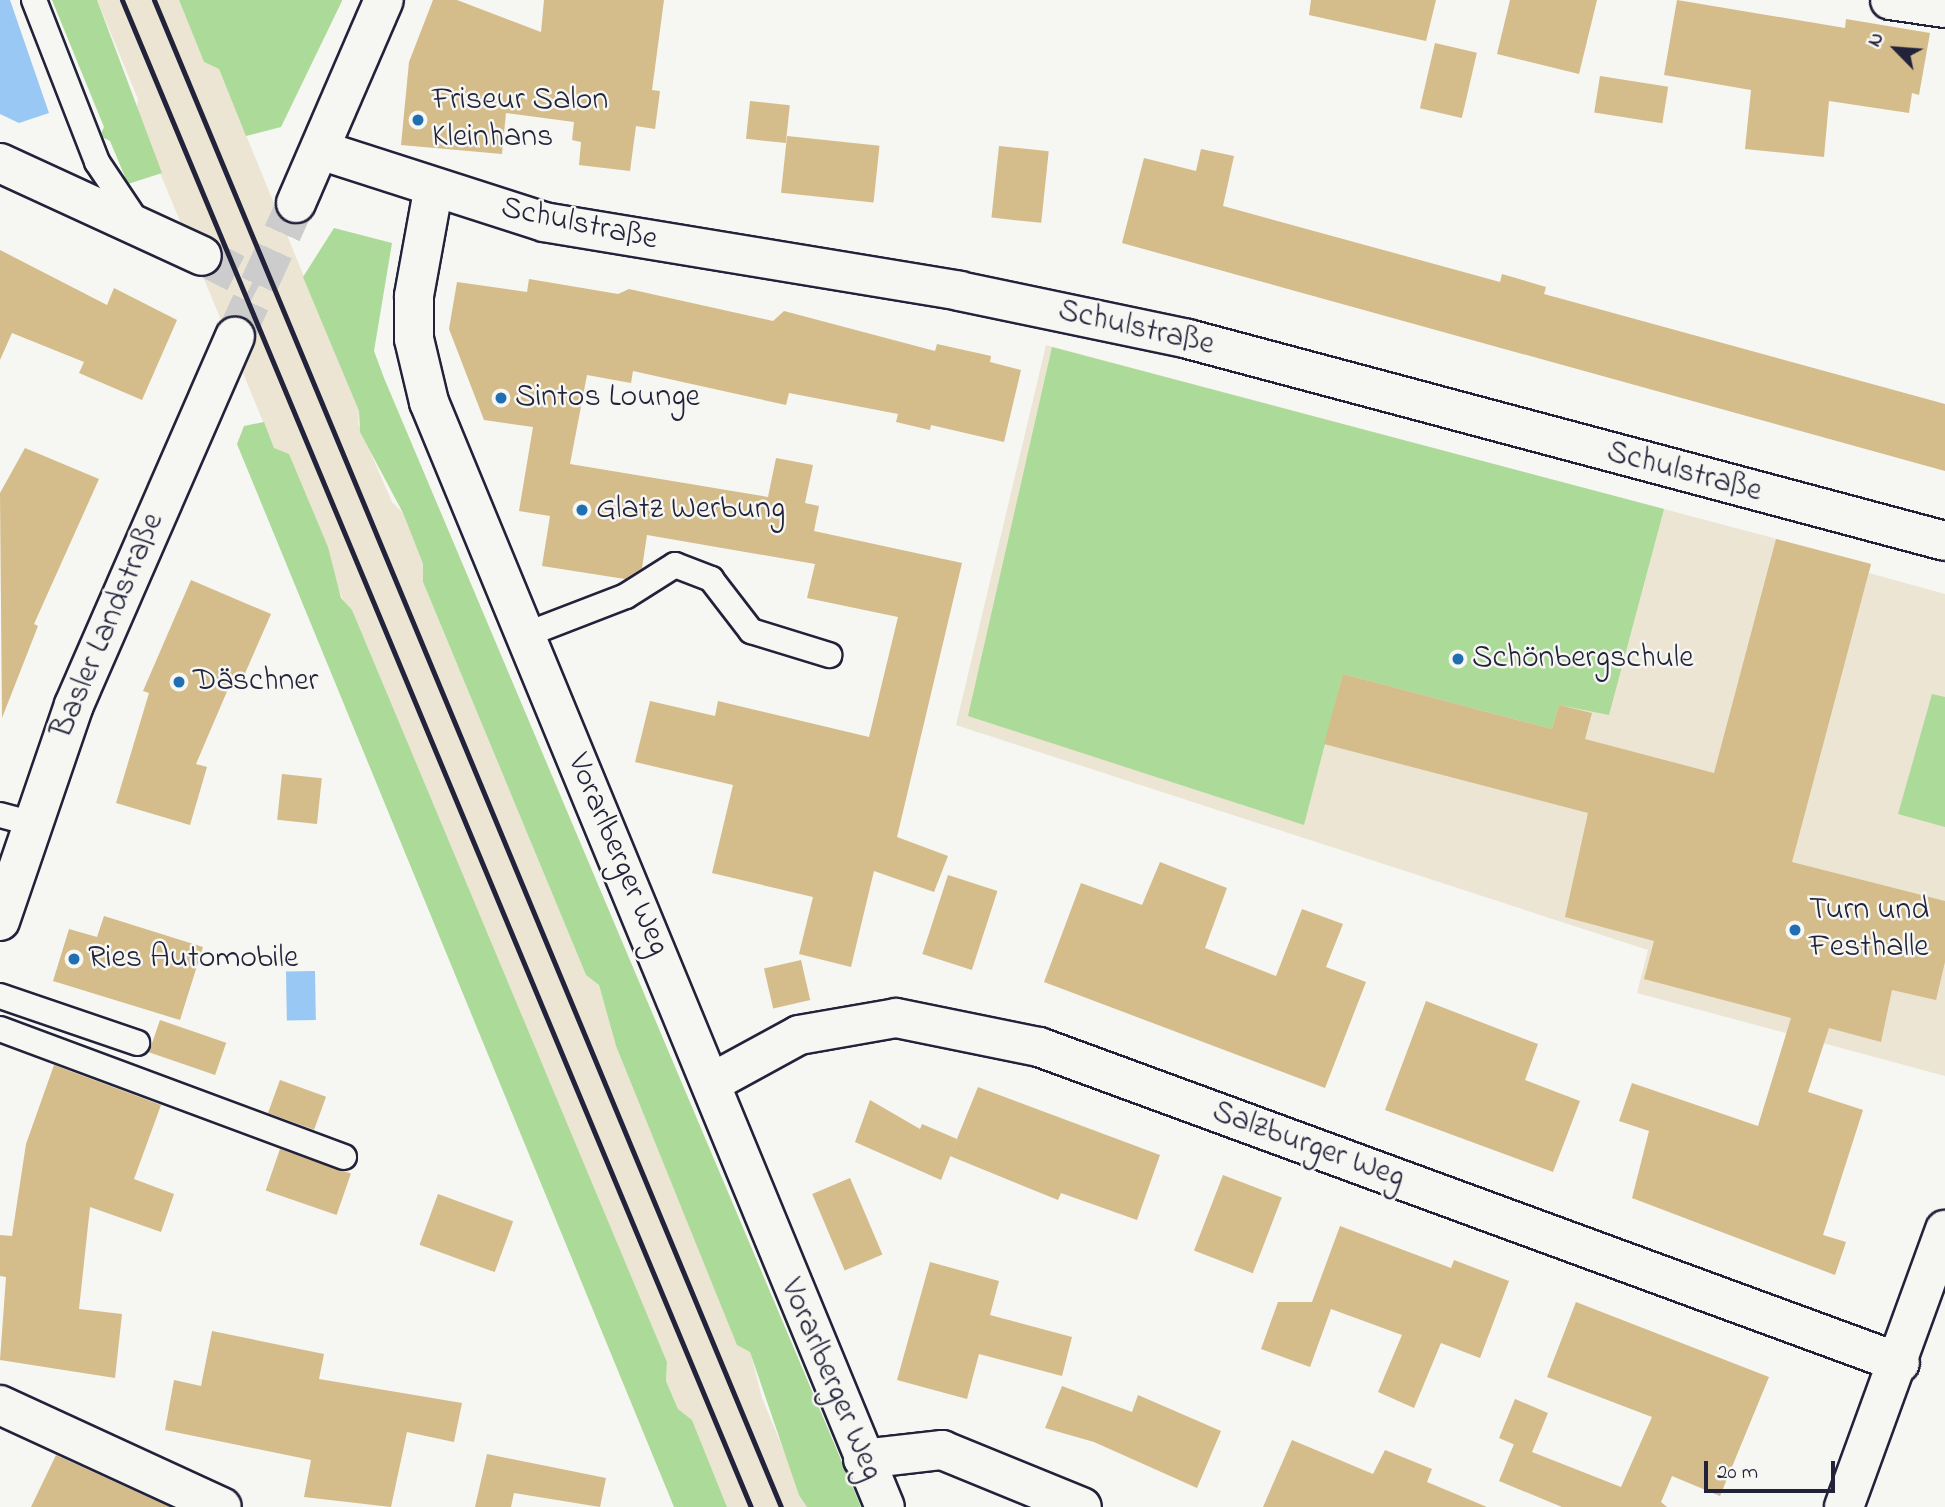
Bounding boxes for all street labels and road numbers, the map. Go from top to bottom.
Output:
street label: Schulstraße [497,190,661,260]
street label: Schulstraße [1054,292,1218,366]
street label: Schulstraße [1602,434,1766,512]
street label: Basler Landstraße [44,508,174,744]
street label: Vorarlberger Weg [557,748,677,962]
street label: Salzburger Weg [1207,1093,1409,1199]
street label: Vorarlberger Weg [770,1273,890,1487]

